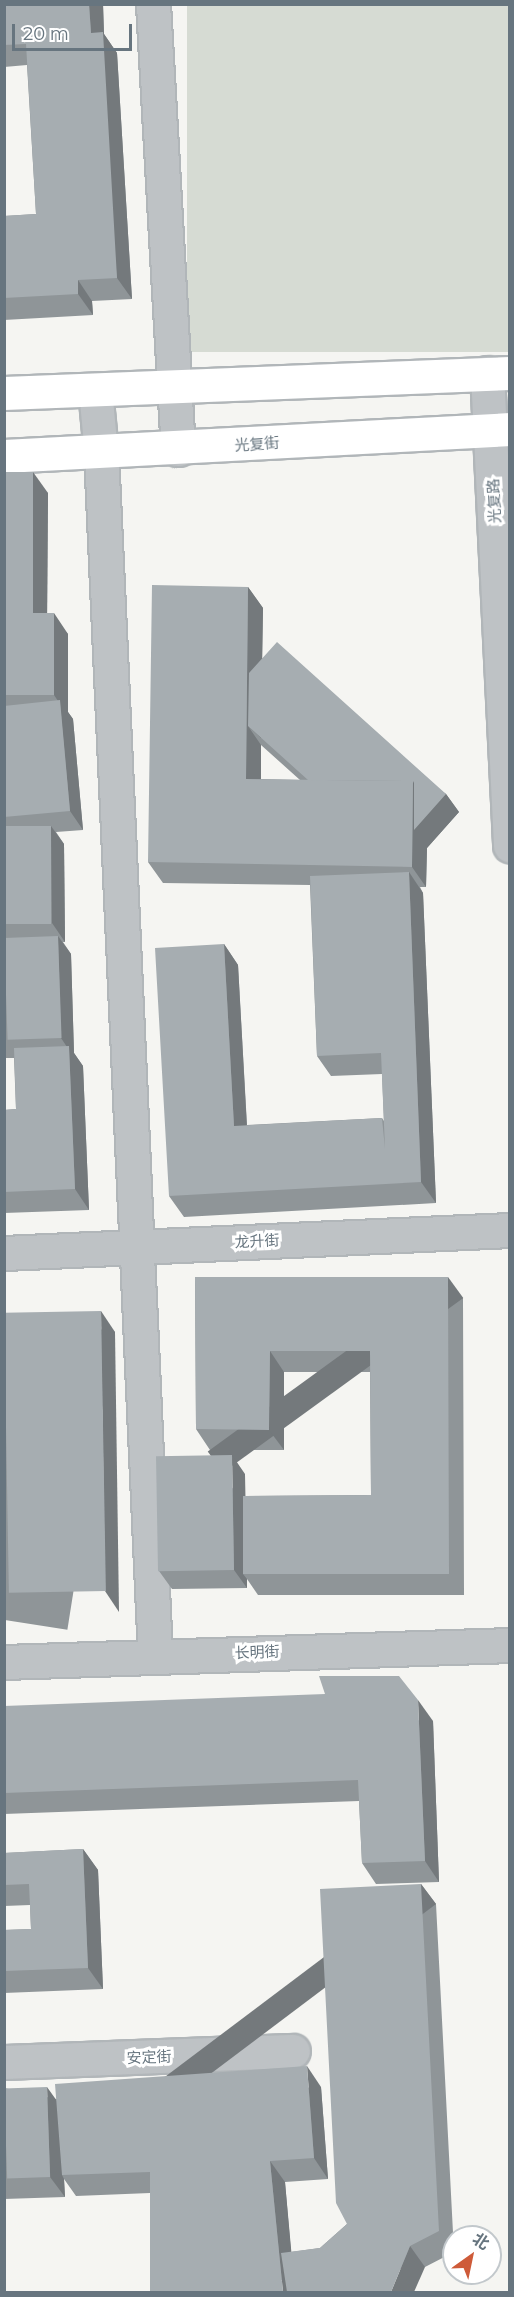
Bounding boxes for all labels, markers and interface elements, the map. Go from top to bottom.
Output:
scale bar [15,12,135,50]
text: 20 m [23,23,69,45]
street label: 光复街 [234,433,280,455]
street label: 光复路 [484,478,504,524]
street label: 龙升街 [234,1231,280,1251]
street label: 长明街 [234,1642,280,1662]
street label: 安定街 [126,2047,172,2067]
north arrow [442,2225,502,2285]
text: 北 [469,2229,493,2253]

